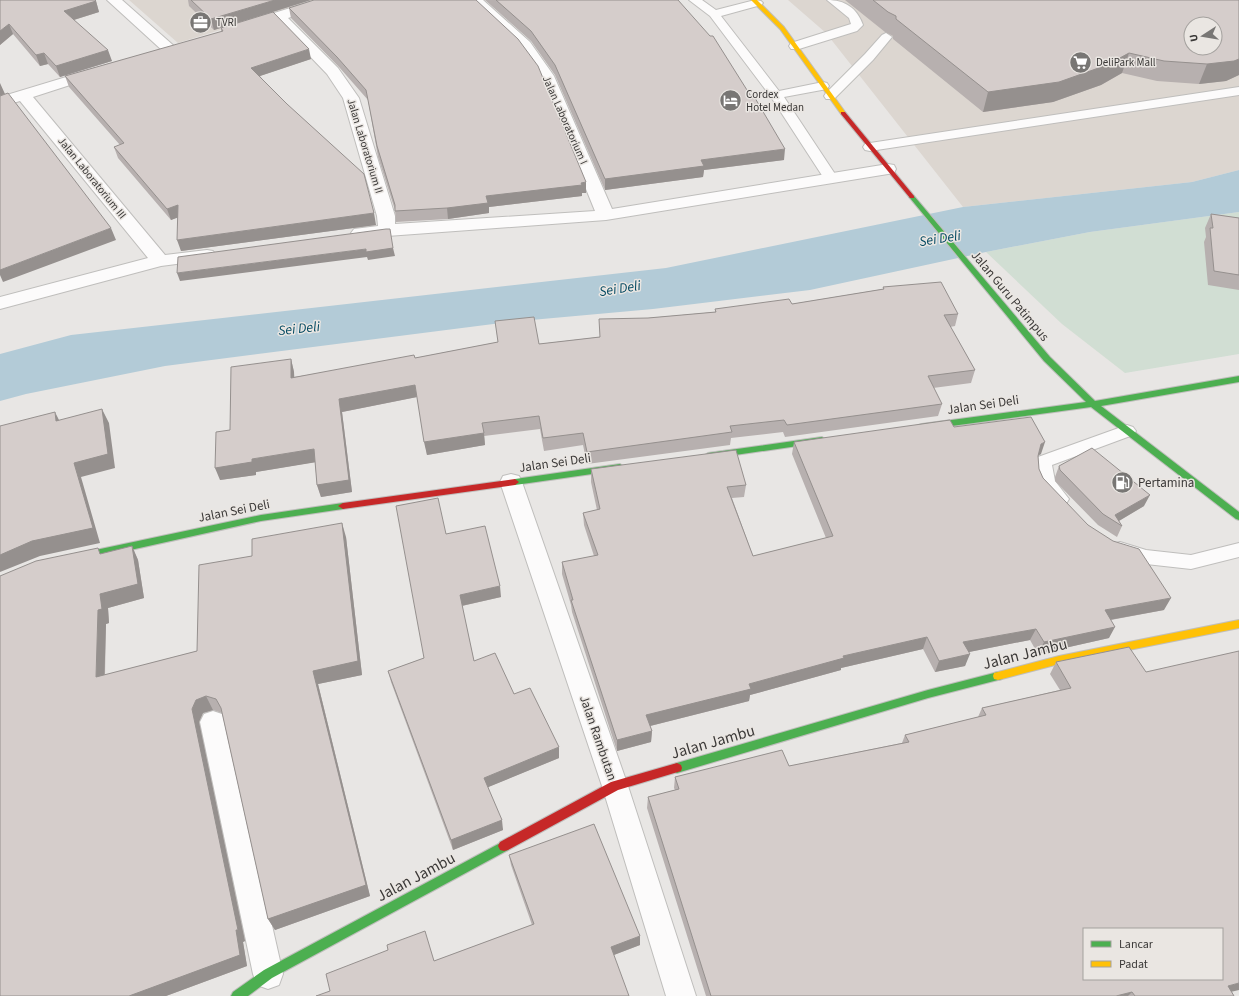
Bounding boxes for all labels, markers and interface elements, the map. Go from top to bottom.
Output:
office icon: TVRI [188,9,214,35]
place label: TVRI [216,15,237,30]
north arrow [1183,16,1223,56]
text: U [1186,33,1202,43]
supermarket icon: DeliPark Mall [1067,49,1093,75]
place label: DeliPark Mall [1096,55,1156,70]
street label: Jalan Laboratorium I [539,73,591,167]
hotel icon: Cordex Hotel Medan [718,87,744,113]
place label: Cordex Hotel Medan [746,87,804,115]
street label: Jalan Laboratorium II [343,97,387,195]
street label: Jalan Laboratorium III [54,134,130,222]
water label: Sei Deli [918,226,963,252]
street label: Jalan Guru Patimpus [967,247,1054,345]
water label: Sei Deli [598,276,643,302]
water label: Sei Deli [277,317,321,341]
street label: Jalan Sei Deli [946,391,1020,419]
street label: Jalan Sei Deli [518,449,592,477]
fuel station icon: Pertamina [1109,470,1135,496]
place label: Pertamina [1138,474,1194,492]
street label: Jalan Sei Deli [197,495,271,527]
street label: Jalan Jambu [980,633,1070,675]
street label: Jalan Rambutan [575,693,621,783]
street label: Jalan Jambu [668,720,758,764]
street label: Jalan Jambu [373,847,459,907]
legend [1083,928,1223,980]
text: Lancar [1119,936,1154,953]
text: Padat [1119,956,1148,973]

